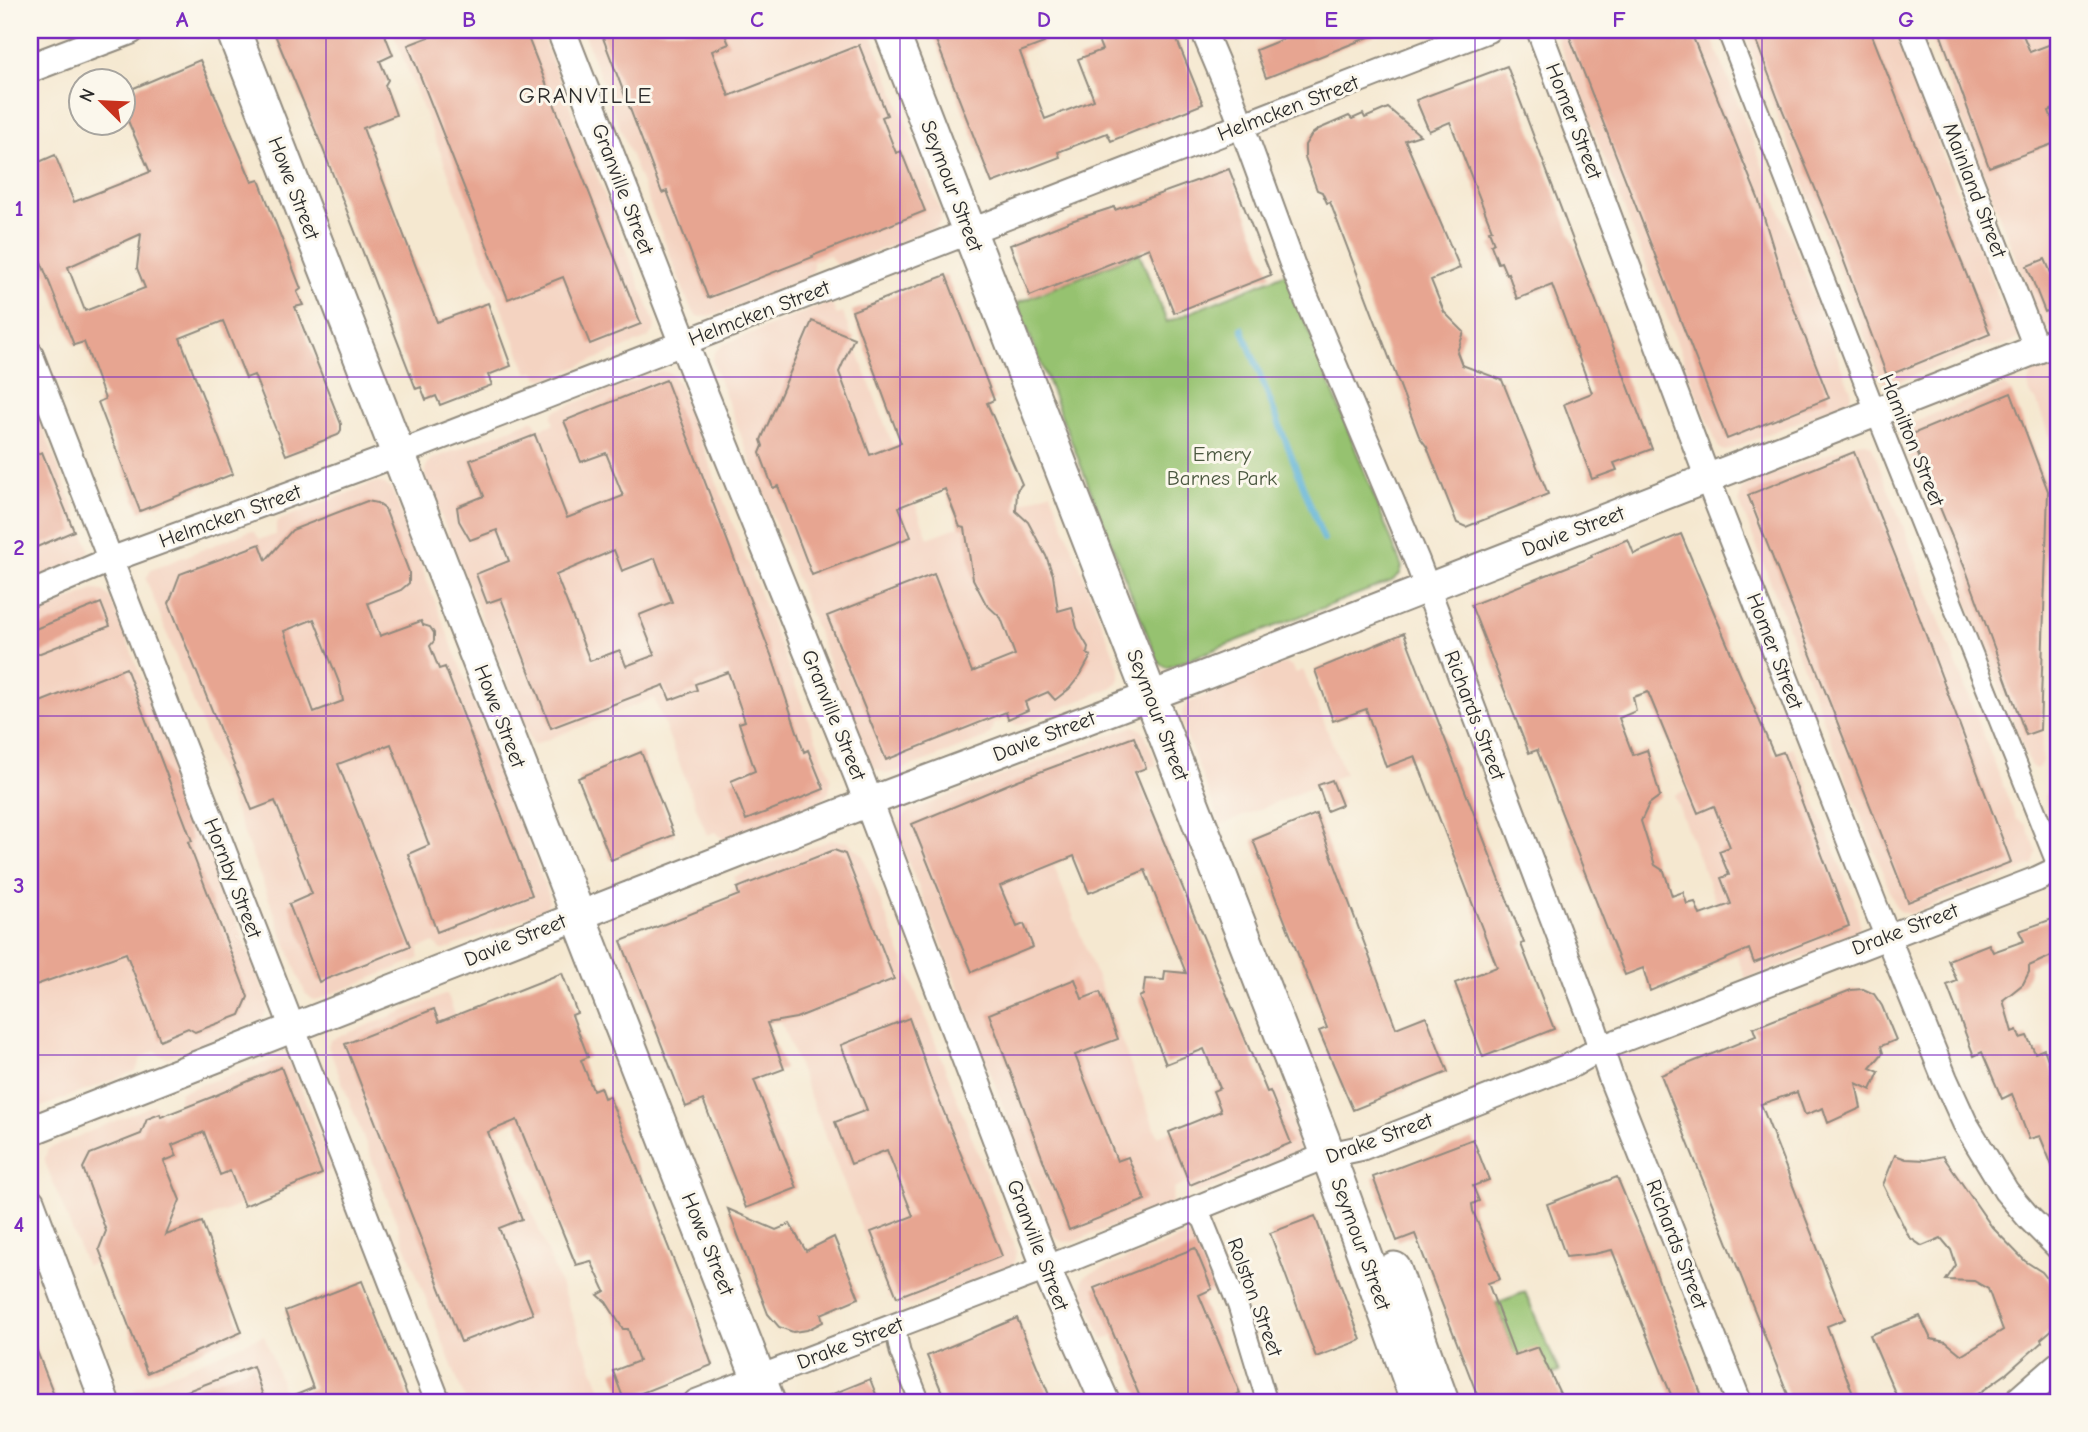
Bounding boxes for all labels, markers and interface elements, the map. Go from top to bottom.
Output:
text: A [176,6,189,33]
text: B [462,6,476,33]
text: C [750,6,764,33]
text: D [1037,6,1051,33]
text: E [1324,6,1338,33]
text: F [1612,6,1626,33]
text: G [1898,6,1914,33]
street label: Homer Street [1541,60,1607,183]
north arrow [66,66,136,136]
street label: Helmcken Street [1214,70,1363,146]
district label: GRANVILLE [519,82,653,109]
text: N [75,85,100,106]
street label: Seymour Street [916,117,988,256]
street label: Mainland Street [1938,119,2012,262]
street label: Granville Street [587,120,659,259]
street label: Howe Street [263,133,325,244]
text: 1 [14,195,24,222]
street label: Helmcken Street [685,275,834,351]
street label: Hamilton Street [1875,370,1950,511]
park label: Emery Barnes Park [1167,442,1277,490]
street label: Helmcken Street [156,479,305,553]
street label: Davie Street [1518,500,1629,562]
text: 2 [13,534,25,561]
street label: Homer Street [1742,590,1808,713]
street label: Granville Street [797,646,871,785]
street label: Seymour Street [1122,646,1194,785]
street label: Richards Street [1439,647,1511,784]
street label: Howe Street [469,661,531,772]
street label: Davie Street [989,705,1100,767]
street label: Hornby Street [199,815,267,942]
text: 3 [13,872,25,899]
street label: Drake Street [1848,897,1962,960]
street label: Davie Street [461,908,570,971]
street label: Drake Street [1322,1107,1437,1168]
street label: Seymour Street [1326,1175,1396,1314]
street label: Granville Street [1002,1176,1074,1315]
street label: Richards Street [1641,1176,1713,1313]
street label: Howe Street [677,1189,740,1300]
text: 4 [14,1211,25,1238]
street label: Rolston Street [1222,1234,1288,1360]
street label: Drake Street [793,1311,907,1374]

